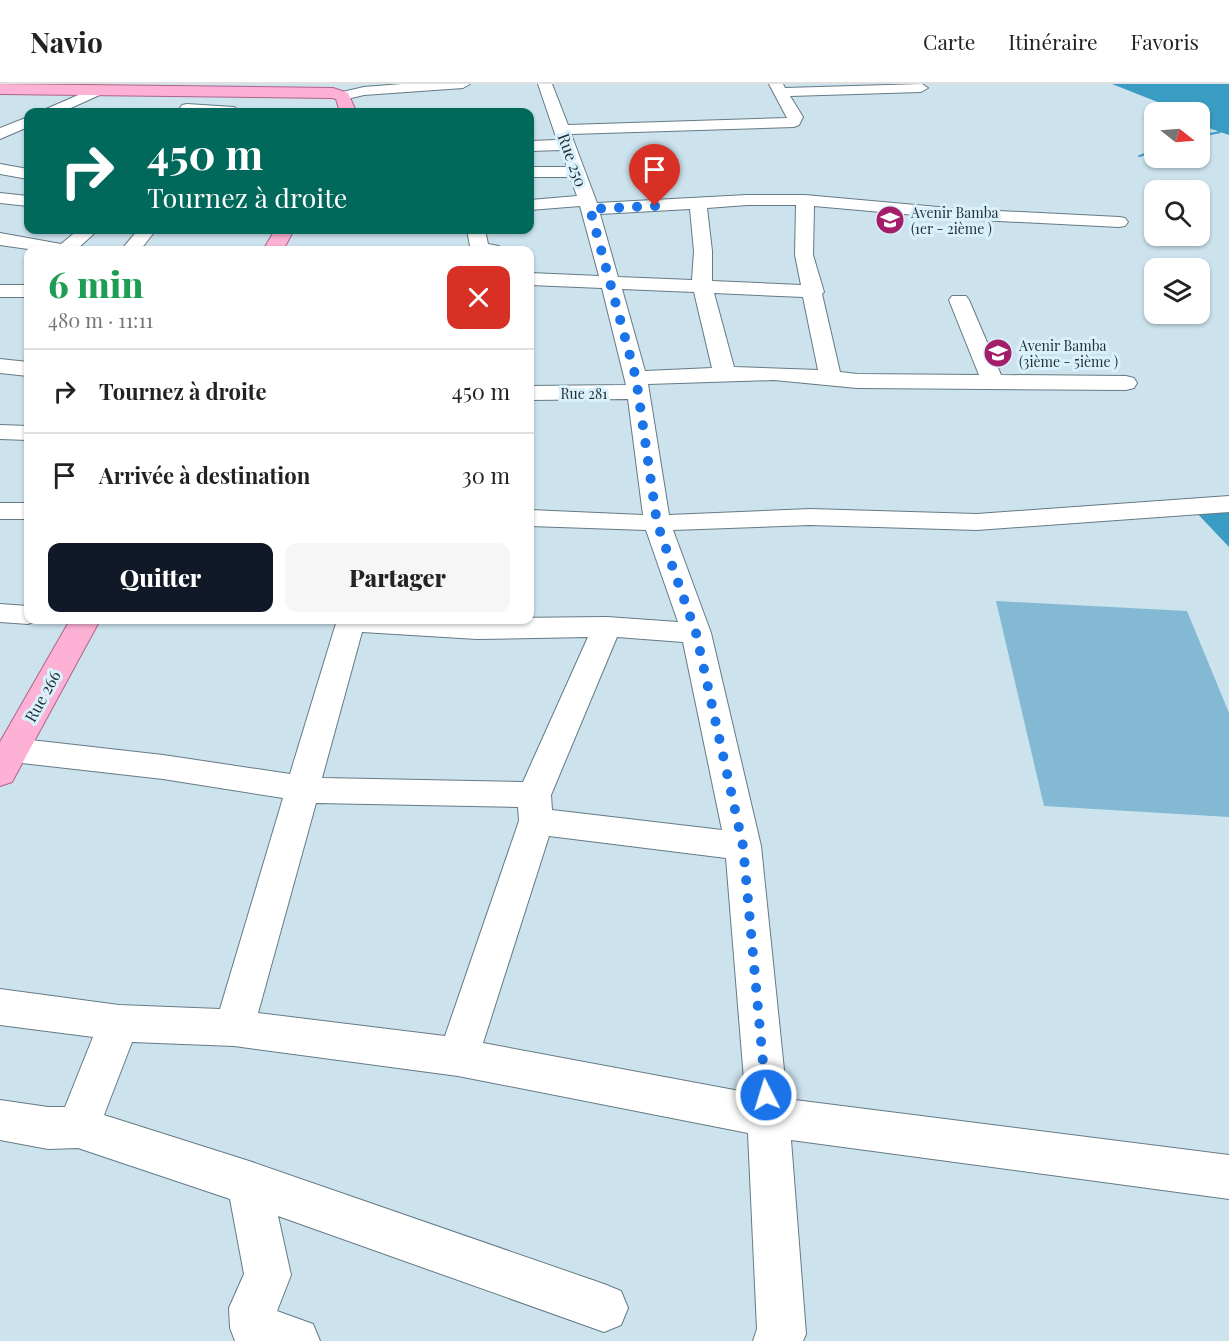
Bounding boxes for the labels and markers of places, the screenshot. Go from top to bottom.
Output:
pin [629,144,680,206]
place label: Avenir Bamba (1er - 2ième ) [910,203,999,238]
school or university icon: Avenir Bamba (1er - 2ième ) [874,204,906,236]
place label: Avenir Bamba (3ième - 5ième ) [1018,336,1118,371]
school or university icon: Avenir Bamba (3ième - 5ième ) [982,337,1014,369]

